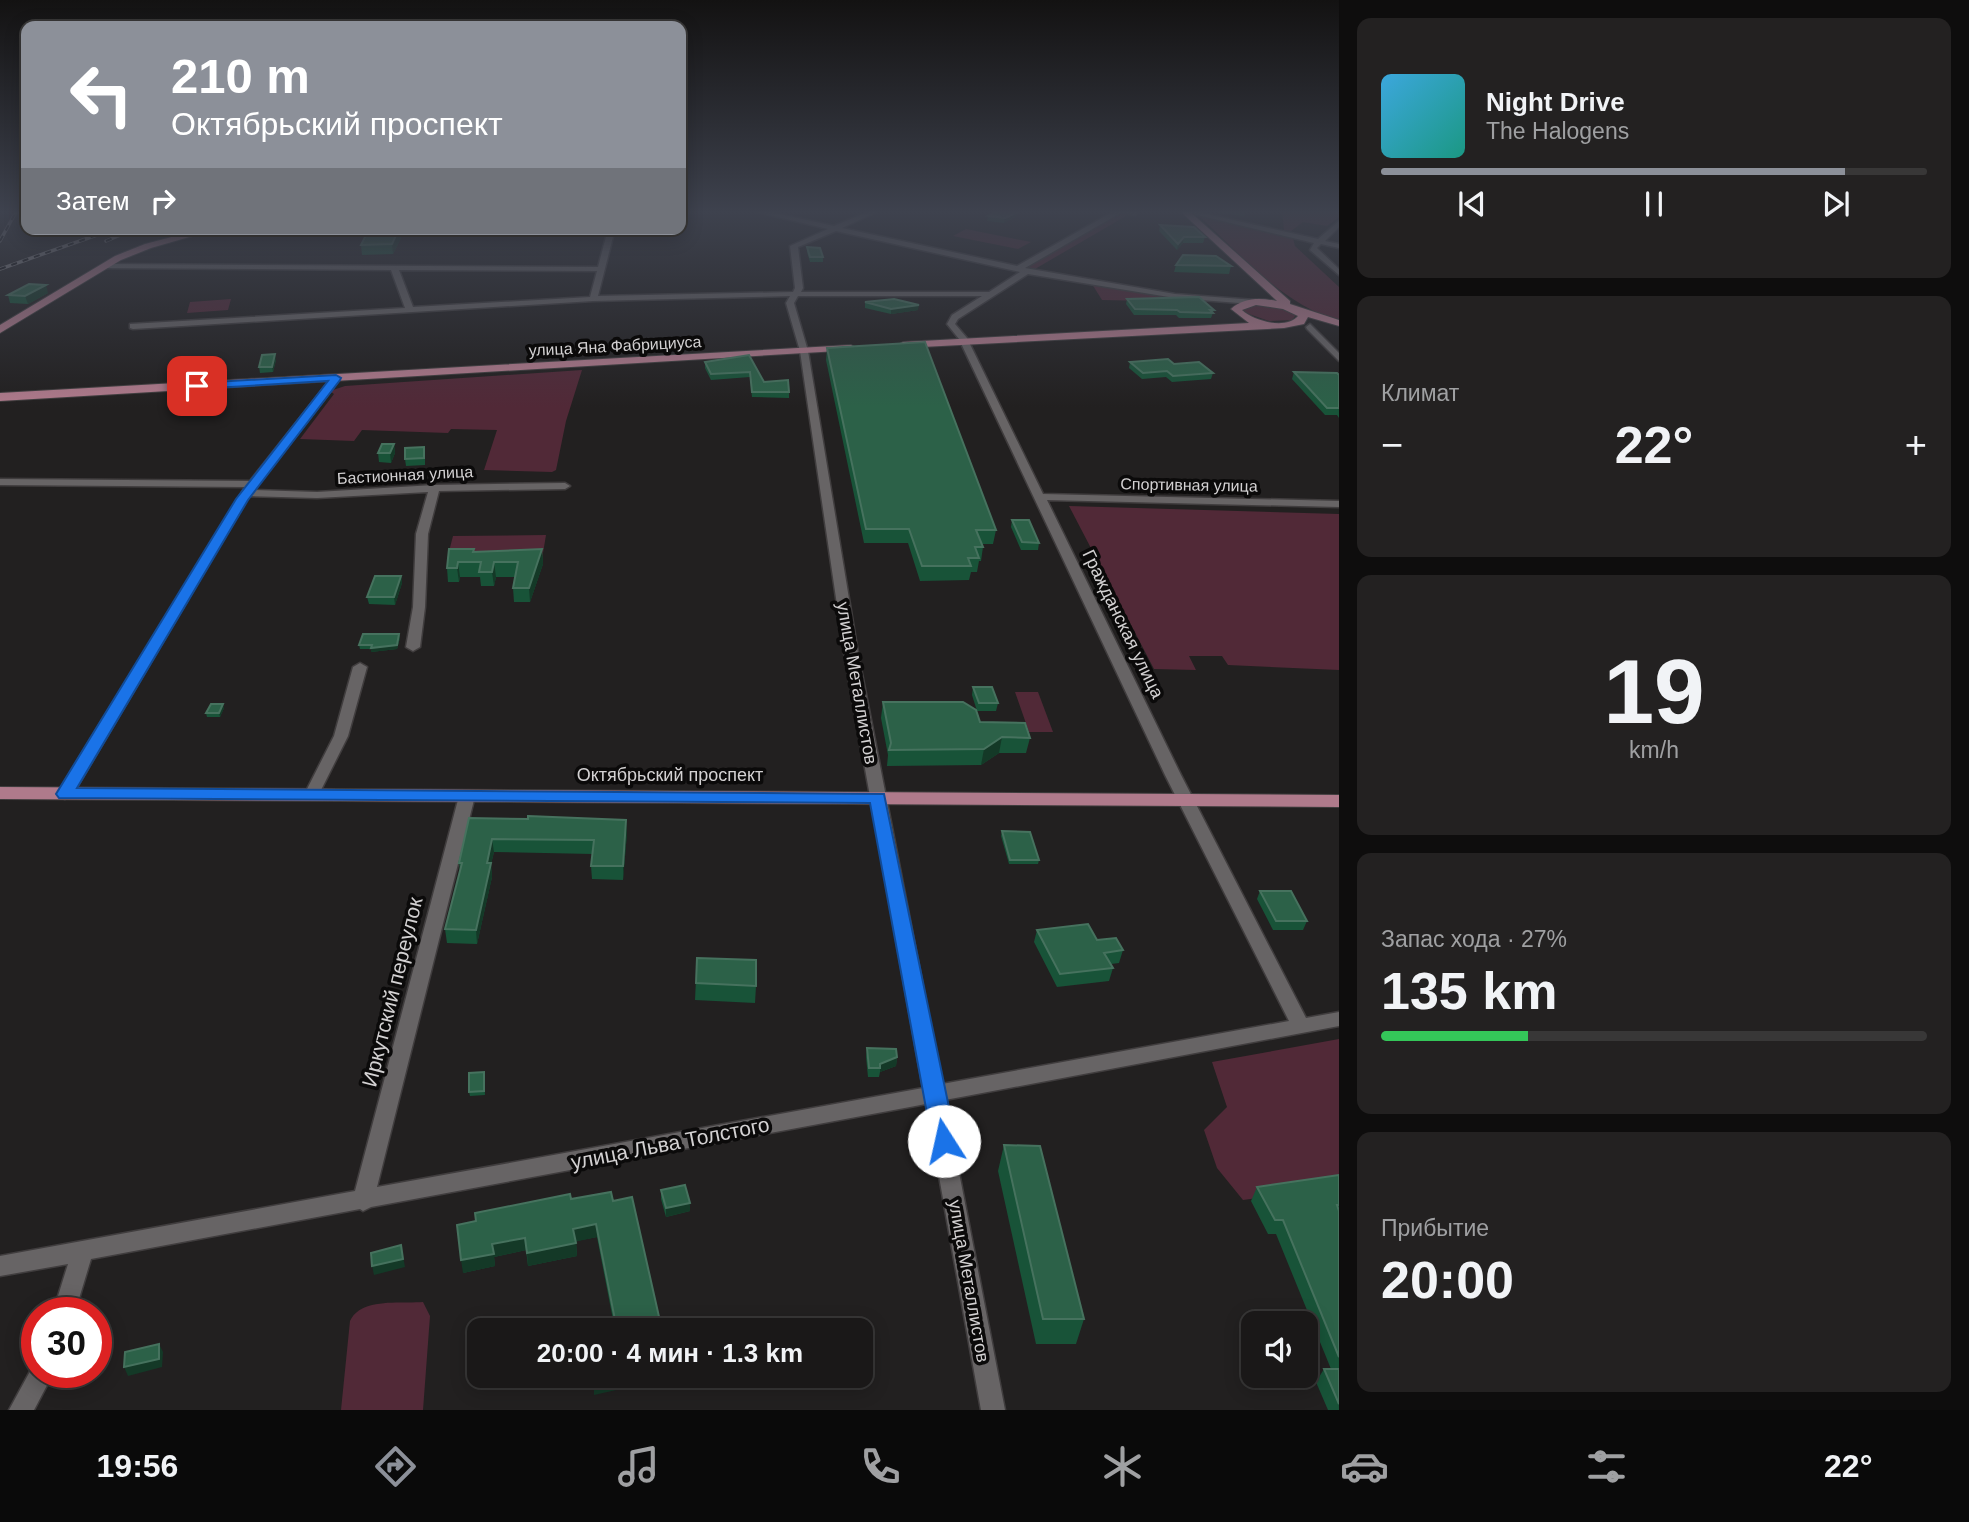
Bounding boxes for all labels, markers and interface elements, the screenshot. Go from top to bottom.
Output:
icon: left [56,49,147,140]
text: 210 m [171,49,310,103]
text: Night Drive [1486,87,1625,117]
text: Октябрьский проспект [171,106,503,142]
text: The Halogens [1486,118,1629,144]
icon: right [144,182,182,220]
icon: previous [1453,185,1491,223]
icon: pause [1635,185,1673,223]
icon: next [1817,185,1855,223]
text: Затем [56,186,130,216]
street label: улица Яна Фабрициуса [528,333,702,359]
pin [167,356,227,416]
icon: arrive [178,367,216,405]
text: Климат [1381,380,1459,406]
text: 22° [1615,416,1693,474]
text: − [1381,424,1403,466]
text: + [1905,424,1927,466]
street label: Бастионная улица [337,463,474,487]
street label: Спортивная улица [1120,475,1258,495]
street label: Гражданская улица [1078,546,1168,702]
street label: улица Металлистов [833,600,881,766]
text: 19 [1603,641,1705,742]
text: km/h [1629,737,1679,763]
street label: Октябрьский проспект [577,765,763,785]
street label: Иркутский переулок [357,894,427,1089]
text: Запас хода · 27% [1381,926,1567,952]
text: 135 km [1381,962,1557,1020]
position arrow [907,1104,981,1178]
street label: улица Льва Толстого [569,1112,771,1174]
street label: улица Металлистов [945,1198,993,1364]
text: Прибытие [1381,1215,1489,1241]
text: 20:00 [1381,1251,1514,1309]
speed limit sign: 30 [21,1297,112,1388]
map controls [1241,1311,1318,1388]
button: sound [1241,1311,1318,1388]
text: 20:00 · 4 мин · 1.3 km [537,1338,803,1368]
icon: directions [371,1442,420,1491]
icon: music [614,1442,663,1491]
icon: phone [856,1442,905,1491]
icon: climate [1098,1442,1147,1491]
icon: car [1340,1442,1389,1491]
icon: filters [1582,1442,1631,1491]
text: 19:56 [97,1448,178,1484]
text: 22° [1824,1448,1872,1484]

